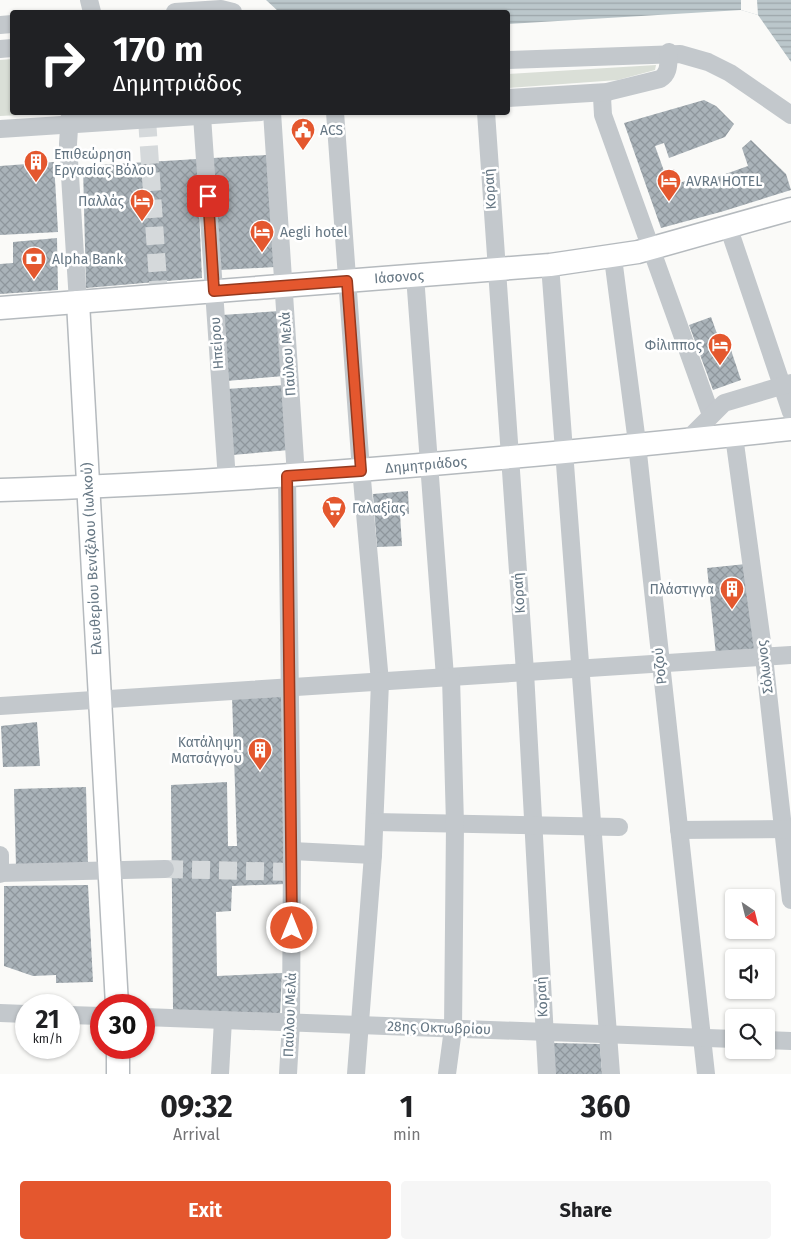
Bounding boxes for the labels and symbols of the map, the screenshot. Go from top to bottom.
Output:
public building icon: ACS [290,117,316,151]
place label: ACS [320,122,344,139]
place label: Επιθεώρηση Εργασίας Βόλου [54,146,154,179]
building icon: Επιθεώρηση Εργασίας Βόλου [23,149,49,183]
street label: Κοραή [480,168,500,210]
hotel icon: AVRA HOTEL [656,168,682,202]
place label: AVRA HOTEL [686,173,762,190]
pin [187,175,229,217]
hotel icon: Παλλάς [129,188,155,222]
place label: Παλλάς [78,193,124,210]
hotel icon: Aegli hotel [249,219,275,253]
place label: Aegli hotel [280,224,348,241]
bank icon: Alpha Bank [21,246,47,280]
place label: Alpha Bank [52,251,124,268]
street label: Ιάσονος [373,267,425,287]
street label: Παύλου Μελά [277,311,299,397]
street label: Ηπείρου [207,316,227,370]
hotel icon: Φίλιππος [707,332,733,366]
place label: Φίλιππος [645,337,702,354]
street label: Δημητριάδος [384,453,468,477]
street label: Ελευθερίου Βενιζέλου (Ιωλκού) [78,462,106,656]
supermarket icon: Γαλαξίας [321,495,347,529]
place label: Γαλαξίας [352,500,406,517]
street label: Κοραή [509,572,529,614]
building icon: Πλάστιγγα [719,576,745,610]
place label: Πλάστιγγα [649,581,714,598]
street label: Σόλωνος [753,639,777,695]
street label: Ροζού [650,647,670,685]
place label: Κατάληψη Ματσάγγου [171,734,242,767]
building icon: Κατάληψη Ματσάγγου [247,737,273,771]
north arrow [725,889,775,939]
position arrow [265,901,317,953]
street label: Παύλου Μελά [280,972,300,1058]
street label: Κοραή [532,976,552,1018]
speed limit sign: 30 [90,994,155,1059]
street label: 28ης Οκτωβρίου [387,1018,491,1038]

